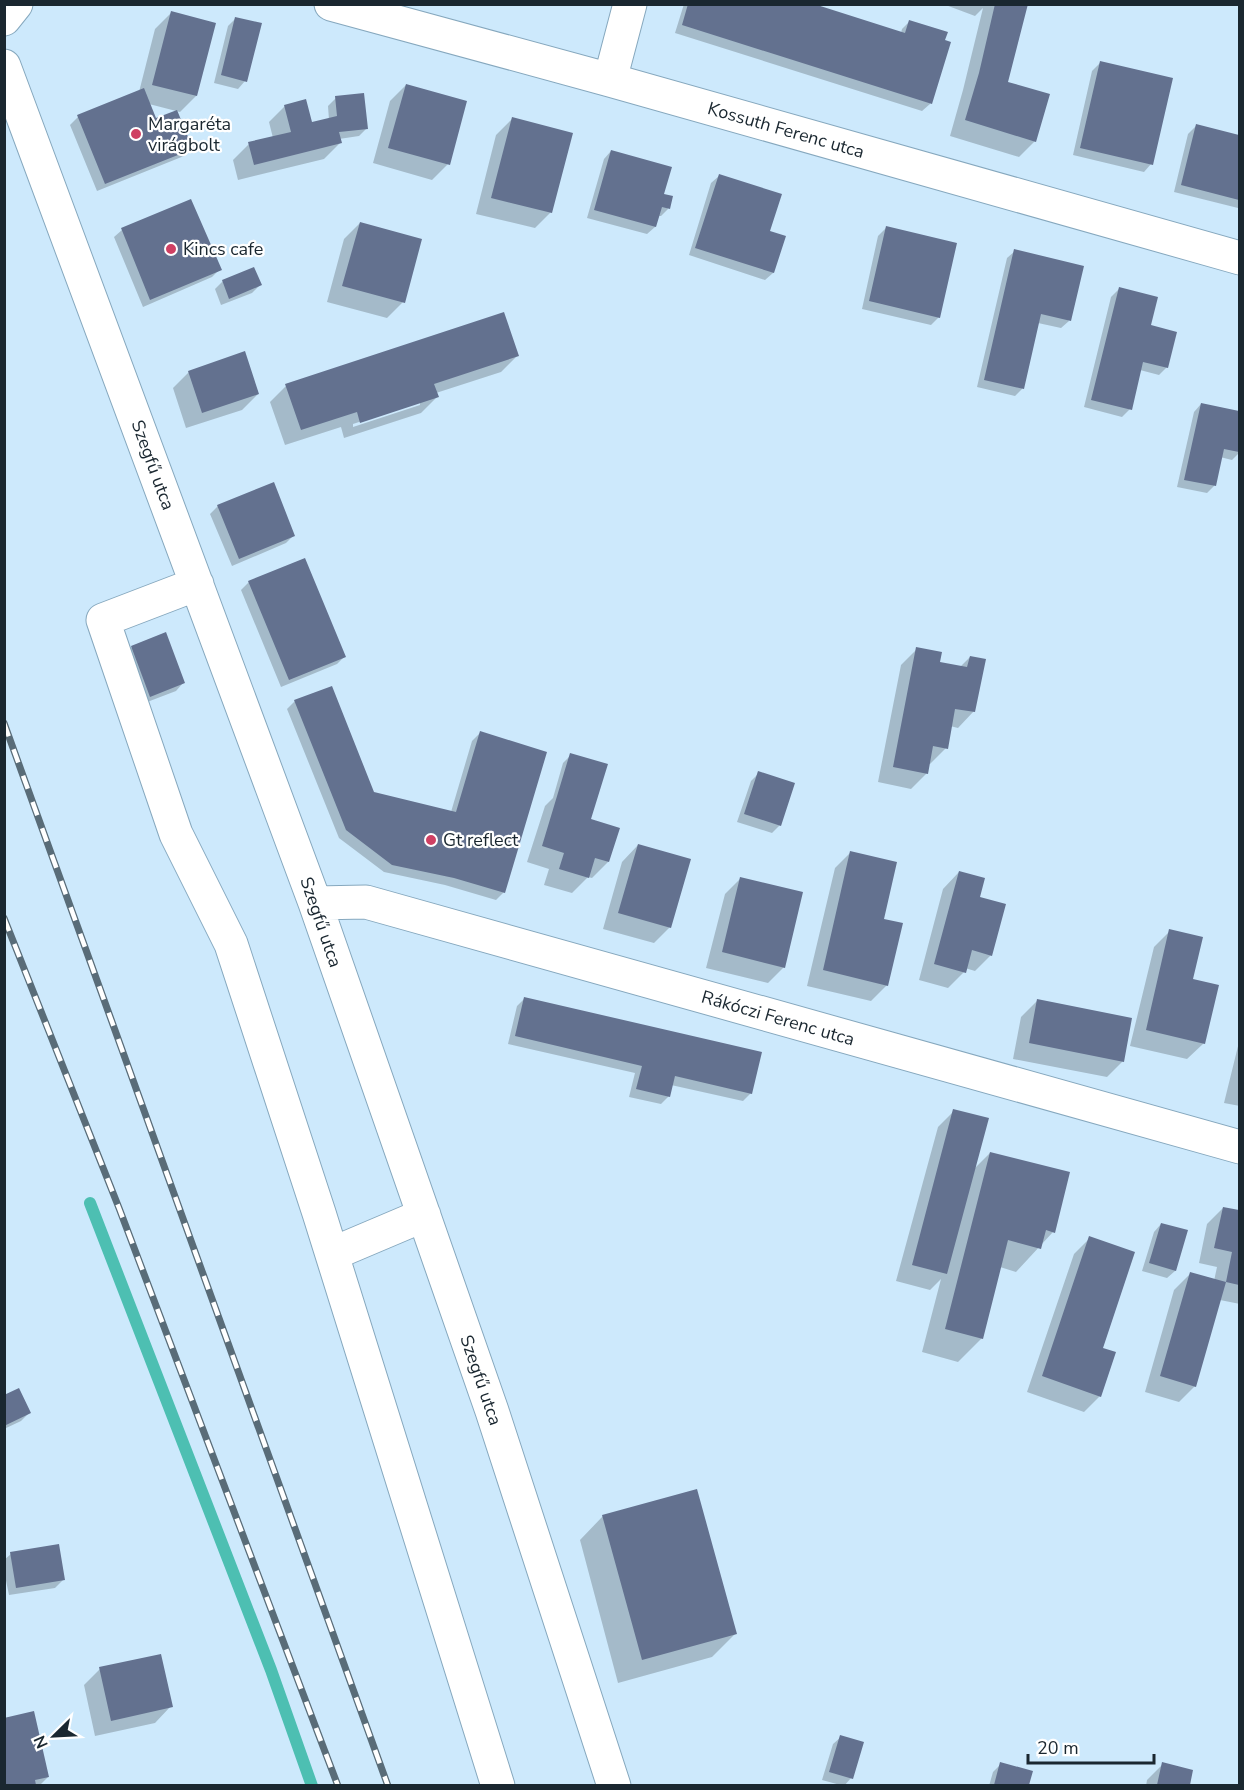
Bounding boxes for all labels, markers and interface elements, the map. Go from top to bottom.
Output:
street label: Kossuth Ferenc utca [705,96,867,164]
place label: Margaréta virágbolt [148,112,231,157]
marker: Margaréta virágbolt [129,127,143,141]
place label: Kincs cafe [183,237,263,261]
marker: Kincs cafe [164,242,178,256]
street label: Szegfű utca [126,417,180,513]
place label: Gt reflect [443,828,519,852]
marker: Gt reflect [424,833,438,847]
street label: Szegfű utca [294,874,348,970]
street label: Rákóczi Ferenc utca [699,985,857,1051]
street label: Szegfű utca [454,1332,508,1428]
north arrow [24,1706,84,1766]
scale bar [1028,1727,1154,1765]
text: N [29,1732,54,1752]
text: 20 m [1037,1736,1079,1760]

